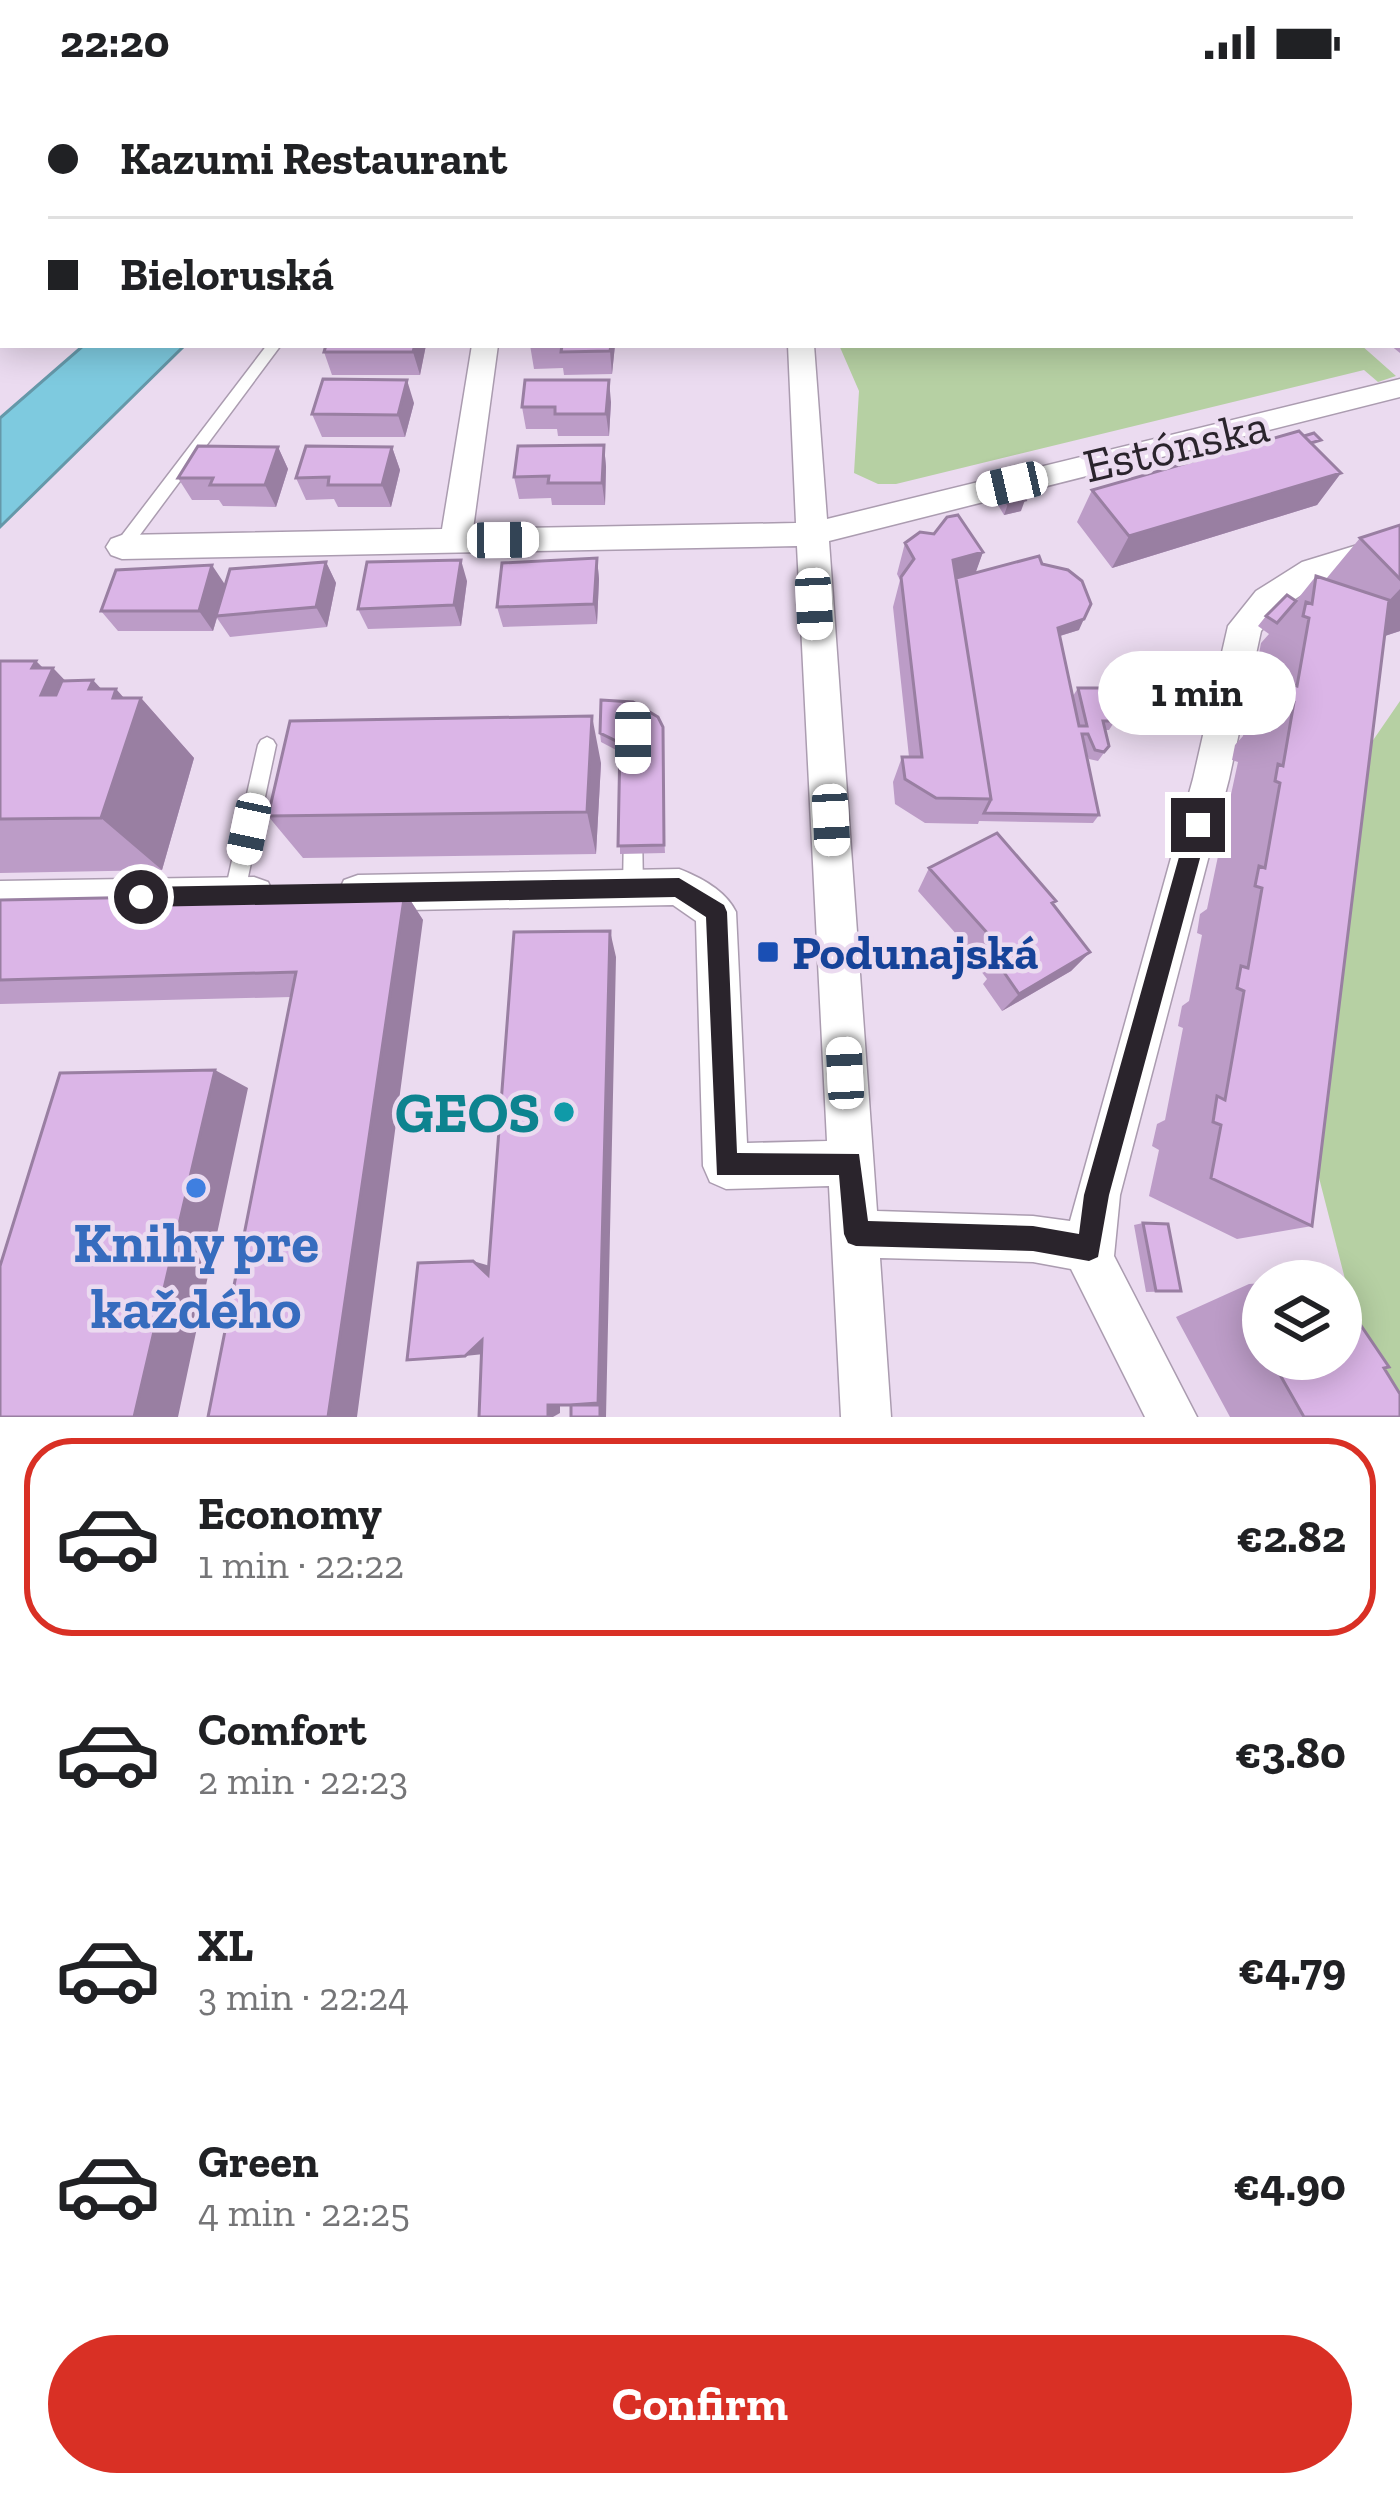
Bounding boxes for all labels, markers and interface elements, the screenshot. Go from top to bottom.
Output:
text: 22:20 [60,15,170,69]
text: Kazumi Restaurant [120,132,507,186]
text: Bieloruská [120,248,334,302]
street label: Estónska [1078,397,1274,494]
car [973,458,1051,510]
car [467,521,539,559]
car [794,567,834,641]
callout: 1 min [1099,651,1297,735]
text: 1 min [1151,669,1243,716]
car [615,702,651,774]
car [811,783,851,857]
car [224,790,274,868]
route end [1171,798,1225,852]
route start [114,870,168,924]
place label: Podunajská [792,924,1039,981]
marker: Podunajská [755,939,781,965]
car [825,1036,865,1110]
place label: GEOS [395,1078,540,1147]
marker: GEOS [551,1099,577,1125]
marker: Knihy pre každého [183,1175,209,1201]
place label: Knihy pre každého [73,1208,319,1343]
map controls [1242,1260,1362,1380]
button: layers [1242,1260,1362,1380]
icon: car [54,1483,162,1591]
text: Economy [198,1487,382,1541]
text: €2.82 [1237,1510,1346,1564]
text: 1 min · 22:22 [198,1541,404,1588]
icon: car [54,1699,162,1807]
text: Comfort [198,1703,366,1757]
text: €3.80 [1235,1726,1346,1780]
text: 2 min · 22:23 [198,1757,408,1804]
icon: car [54,1915,162,2023]
text: XL [198,1919,253,1973]
text: €4.79 [1238,1942,1346,1996]
text: 3 min · 22:24 [198,1973,409,2020]
icon: car [54,2131,162,2239]
text: Green [198,2135,319,2189]
text: €4.90 [1233,2158,1346,2212]
text: 4 min · 22:25 [198,2189,410,2236]
button: Confirm [48,2335,1352,2473]

